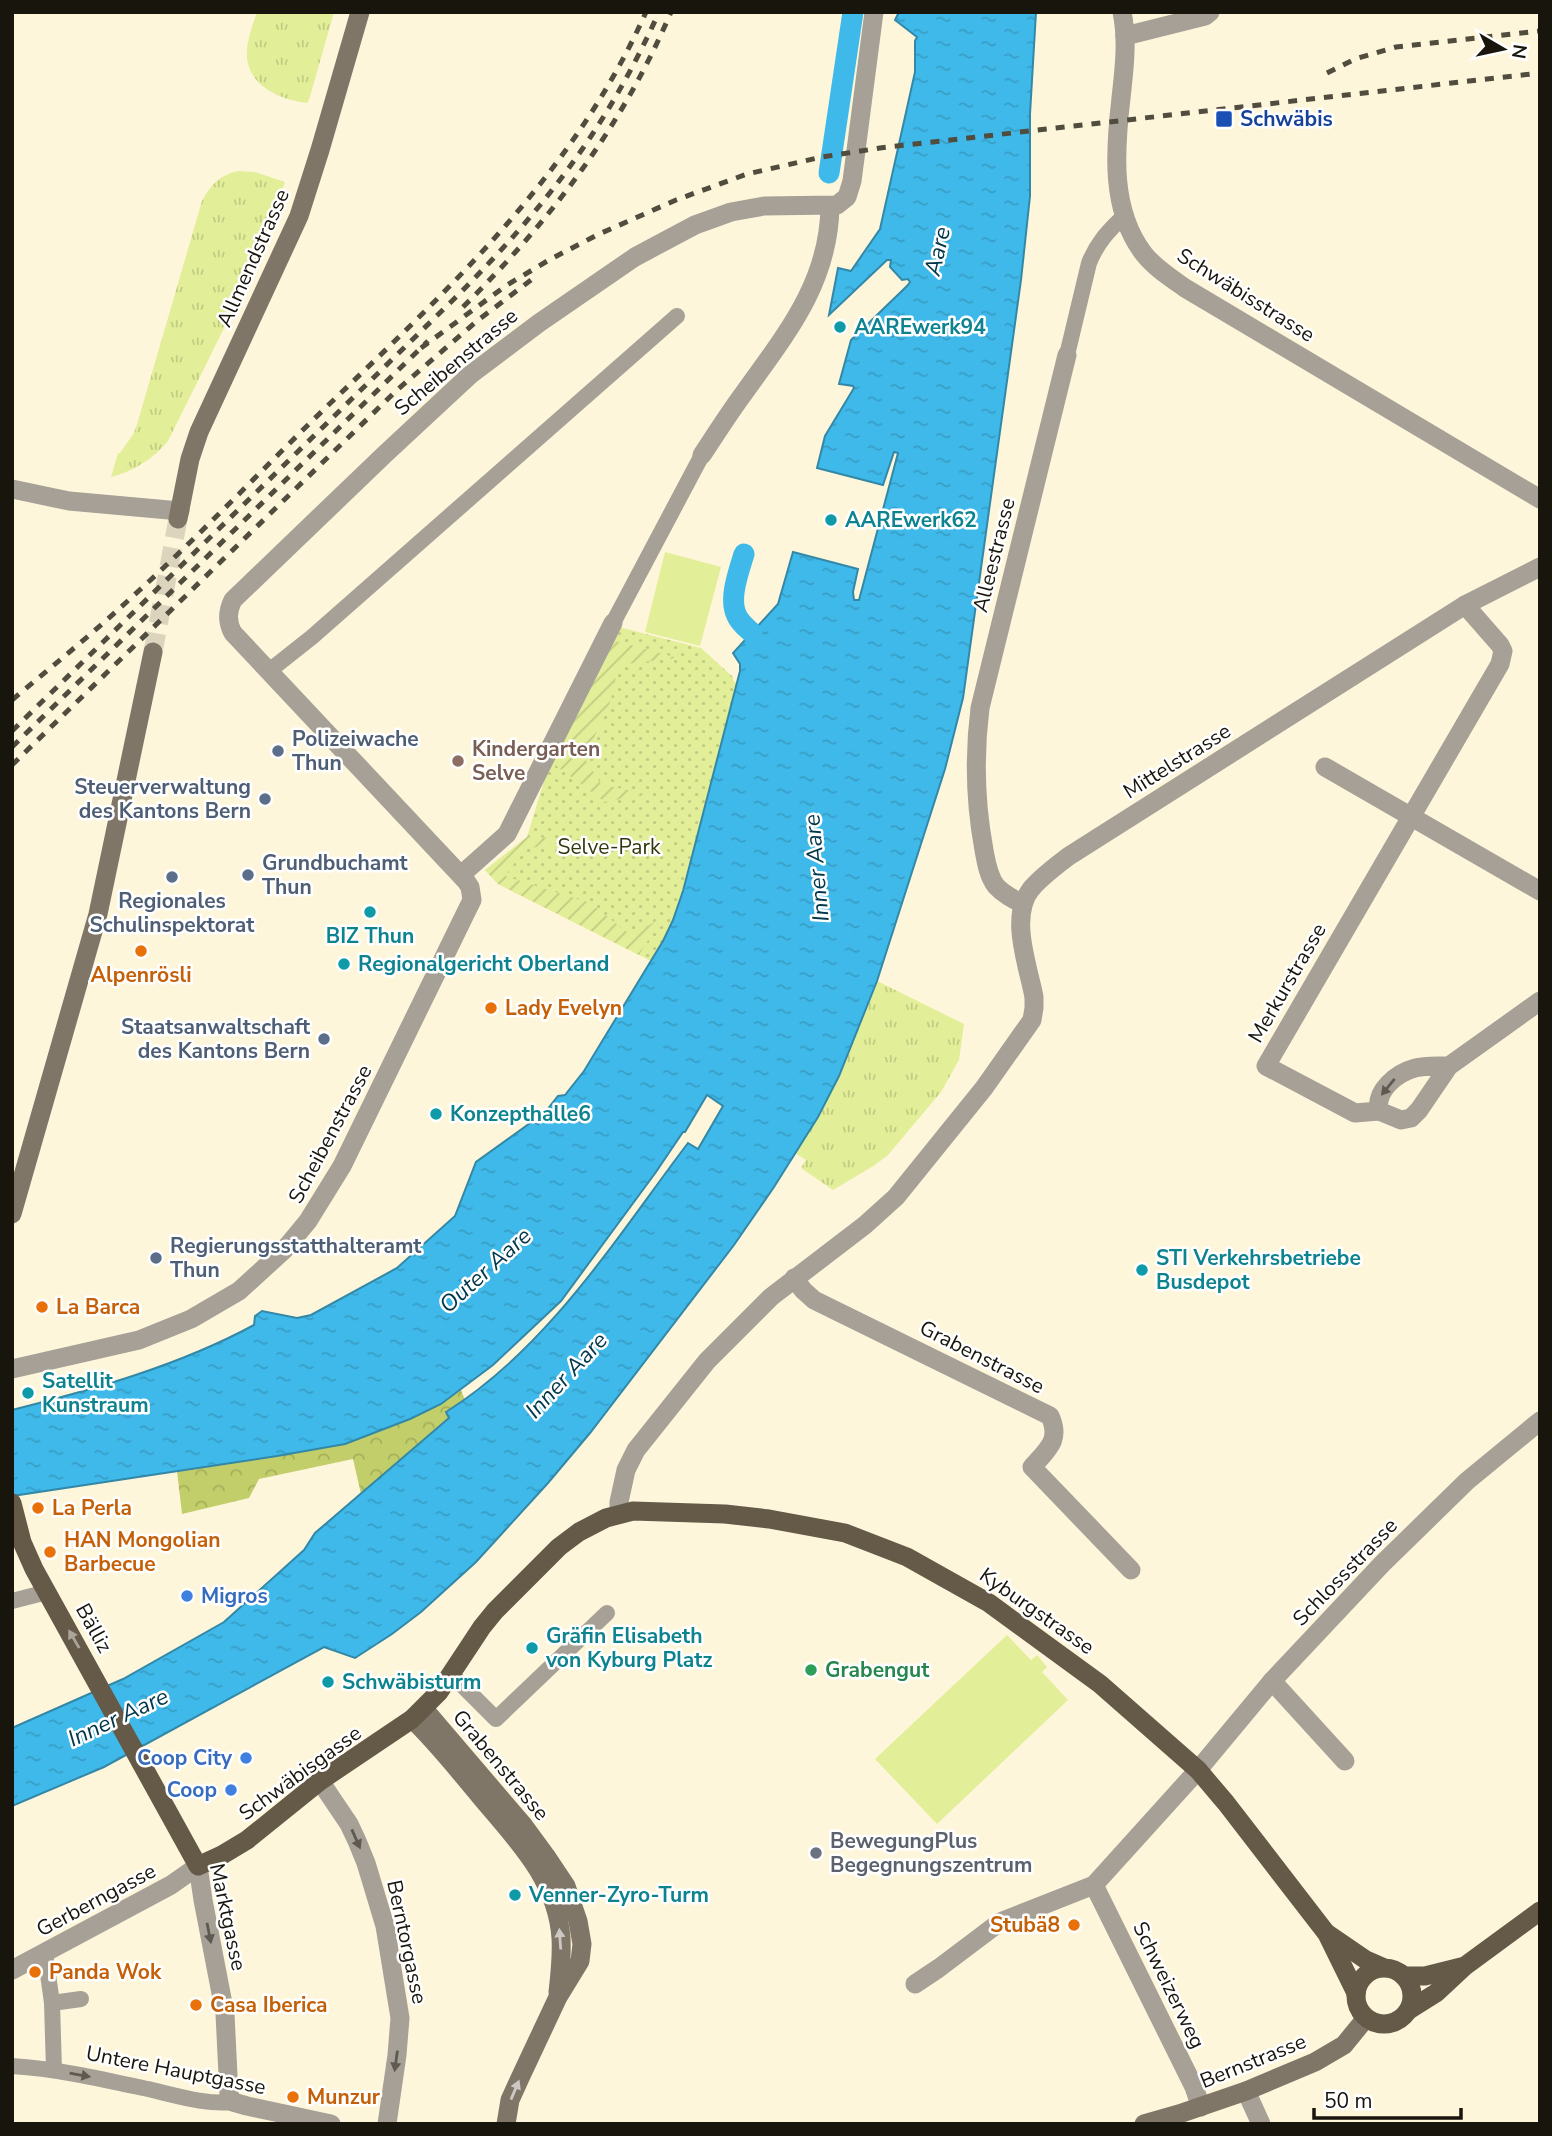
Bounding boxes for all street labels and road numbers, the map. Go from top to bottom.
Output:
street label: Allmendstrasse [210,185,296,331]
street label: Schwäbisstrasse [1172,241,1320,349]
street label: Scheibenstrasse [388,302,524,422]
street label: Alleestrasse [966,495,1022,615]
street label: Mittelstrasse [1118,717,1236,805]
street label: Merkurstrasse [1241,918,1333,1048]
street label: Scheibenstrasse [282,1060,378,1208]
street label: Grabenstrasse [915,1314,1049,1400]
street label: Schlossstrasse [1286,1512,1404,1632]
street label: Kyburgstrasse [974,1561,1100,1661]
street label: Bälliz [69,1598,119,1658]
street label: Grabenstrasse [446,1704,556,1826]
street label: Schwäbisgasse [233,1719,367,1827]
street label: Gerberngasse [31,1857,161,1943]
street label: Marktgasse [203,1861,253,1973]
street label: Berntorgasse [380,1877,434,2007]
street label: Schweizerweg [1126,1917,1212,2053]
street label: Bernstrasse [1196,2027,1310,2095]
street label: Untere Hauptgasse [84,2039,268,2101]

